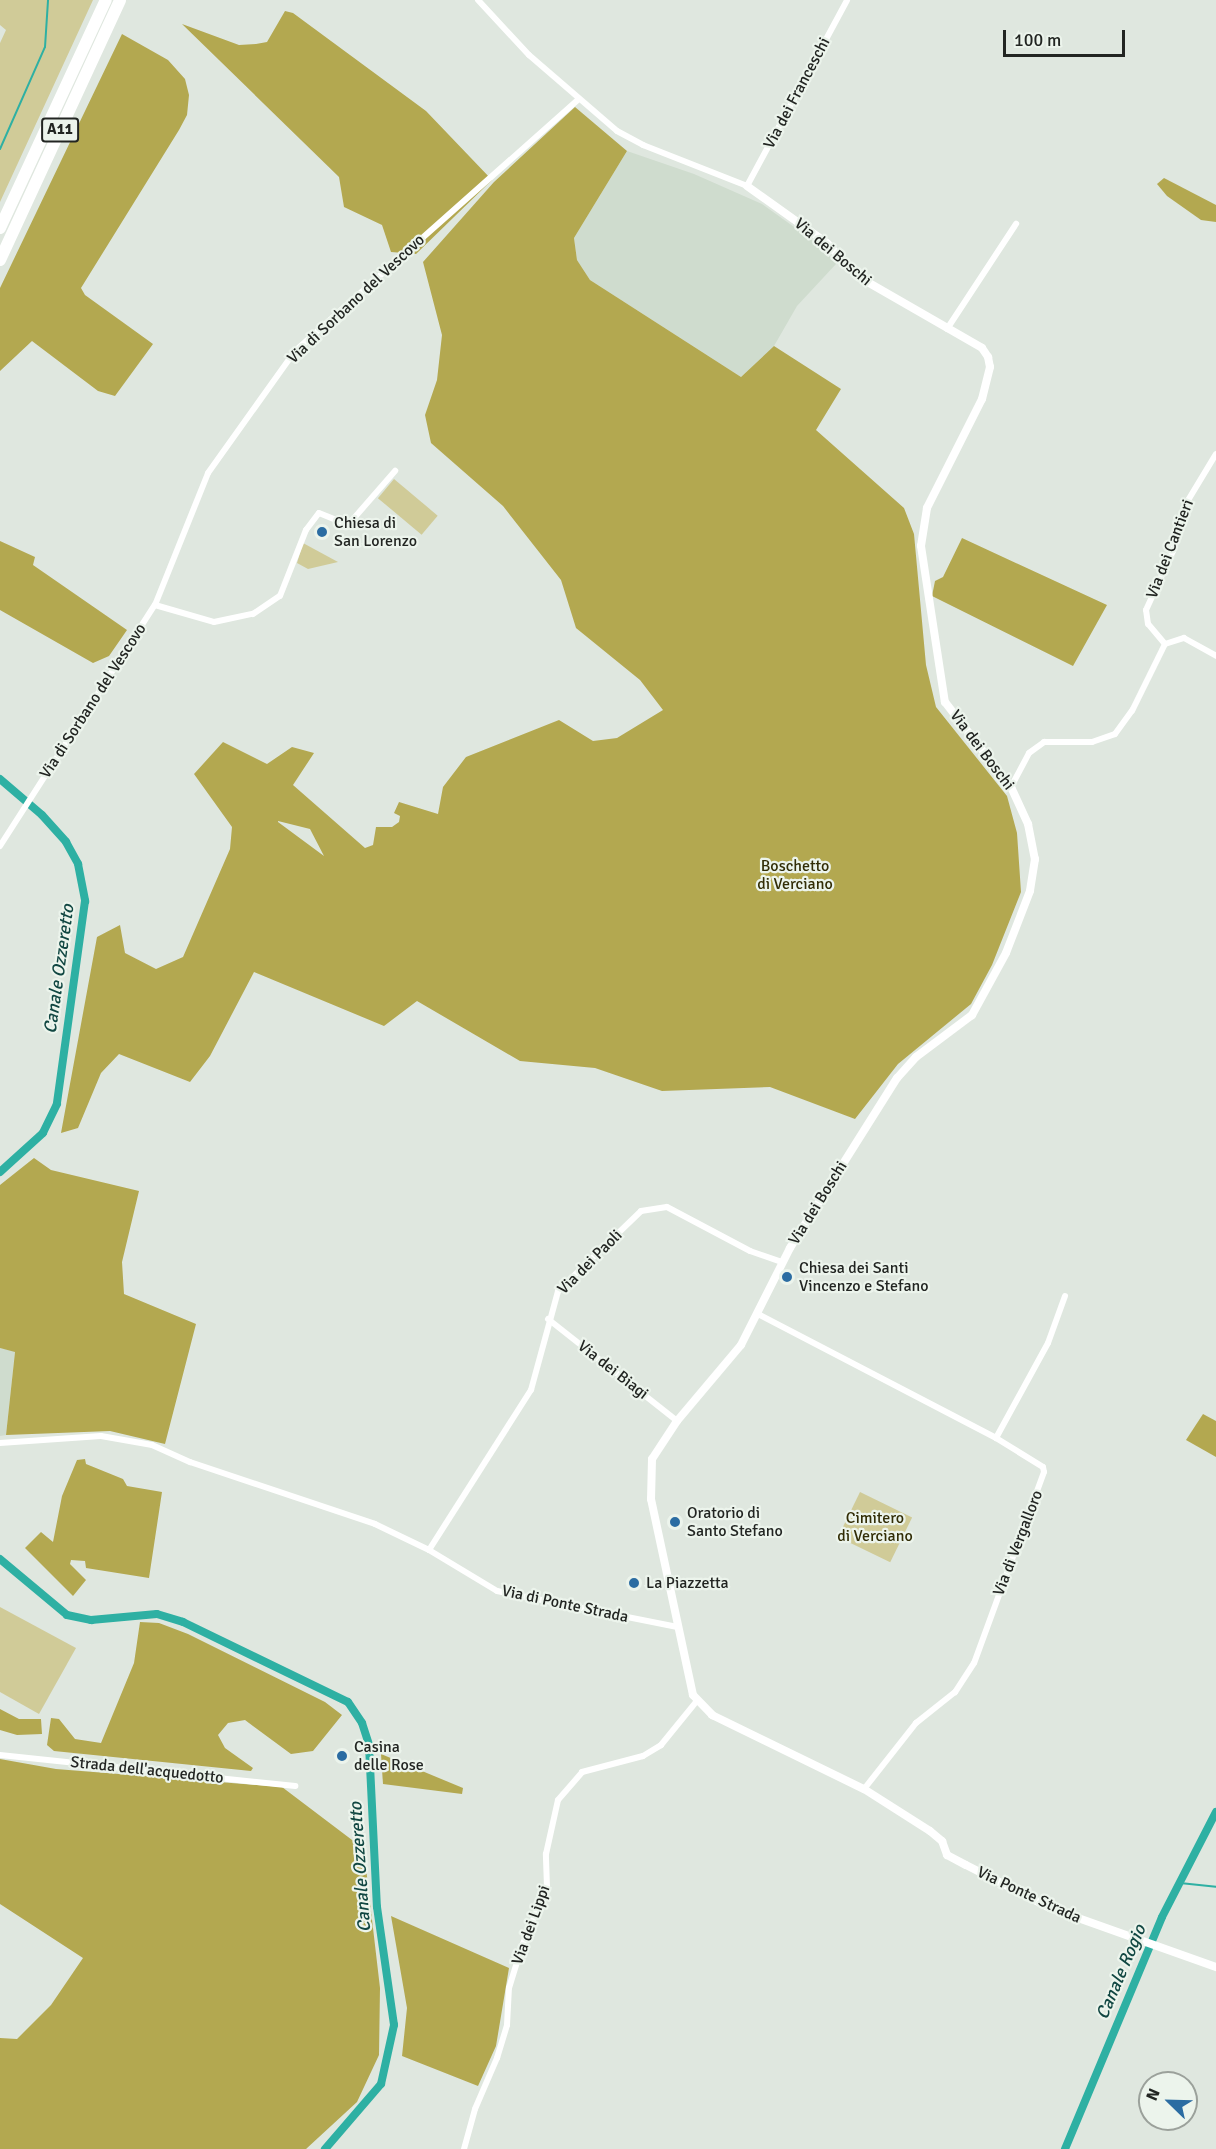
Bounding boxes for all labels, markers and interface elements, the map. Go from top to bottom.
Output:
scale bar [1006,18,1128,56]
text: 100 m [1014,29,1061,51]
street label: Via dei Franceschi [760,34,834,152]
road number: A11 [40,118,80,142]
street label: Via dei Boschi [790,214,876,290]
street label: Via di Sorbano del Vescovo [283,230,429,368]
street label: Via dei Cantieri [1142,497,1198,601]
place label: Chiesa di San Lorenzo [334,513,417,551]
marker: Chiesa di San Lorenzo [315,525,329,539]
street label: Via di Sorbano del Vescovo [36,620,150,782]
street label: Via dei Boschi [946,706,1018,794]
park label: Boschetto di Verciano [757,856,833,894]
water label: Canale Ozzeretto [39,903,79,1035]
street label: Via dei Boschi [785,1158,851,1248]
street label: Via dei Paoli [554,1226,626,1298]
place label: Chiesa dei Santi Vincenzo e Stefano [799,1258,929,1296]
marker: Chiesa dei Santi Vincenzo e Stefano [780,1270,794,1284]
street label: Via dei Biagi [574,1336,652,1404]
street label: Via di Vergalloro [989,1488,1047,1598]
place label: Oratorio di Santo Stefano [687,1503,783,1541]
park label: Cimitero di Verciano [837,1508,913,1546]
marker: Oratorio di Santo Stefano [668,1515,682,1529]
place label: La Piazzetta [646,1573,729,1593]
marker: La Piazzetta [627,1576,641,1590]
street label: Via di Ponte Strada [500,1581,630,1627]
place label: Casina delle Rose [354,1737,424,1775]
marker: Casina delle Rose [335,1749,349,1763]
street label: Strada dell'acquedotto [70,1752,224,1788]
water label: Canale Ozzeretto [345,1801,375,1933]
street label: Via Ponte Strada [974,1862,1084,1928]
street label: Via dei Lippi [508,1883,554,1967]
water label: Canale Rogio [1091,1922,1151,2022]
north arrow [1138,2071,1198,2131]
text: N [1142,2086,1165,2104]

